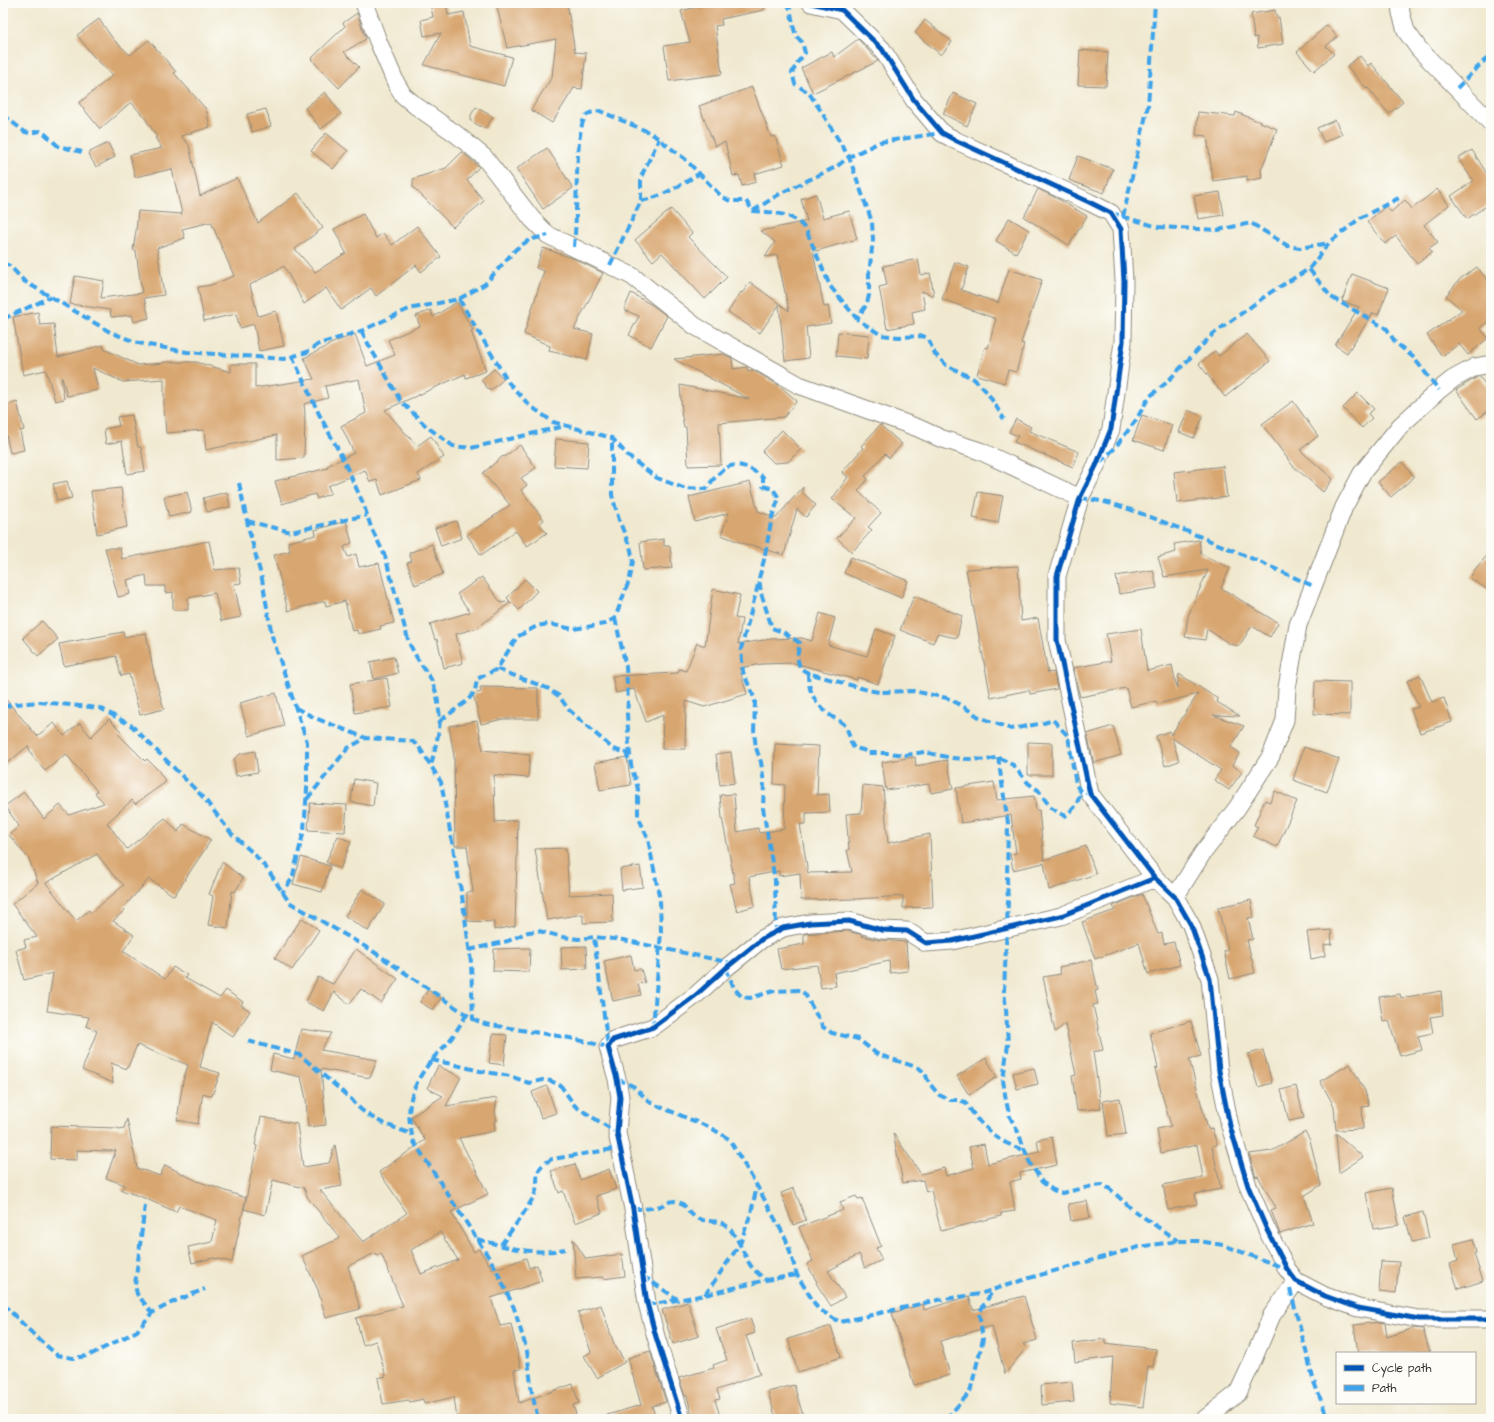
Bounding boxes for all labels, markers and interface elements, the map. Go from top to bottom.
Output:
legend [1336,1352,1476,1404]
text: Cycle path [1372,1360,1431,1378]
text: Path [1372,1380,1397,1397]

